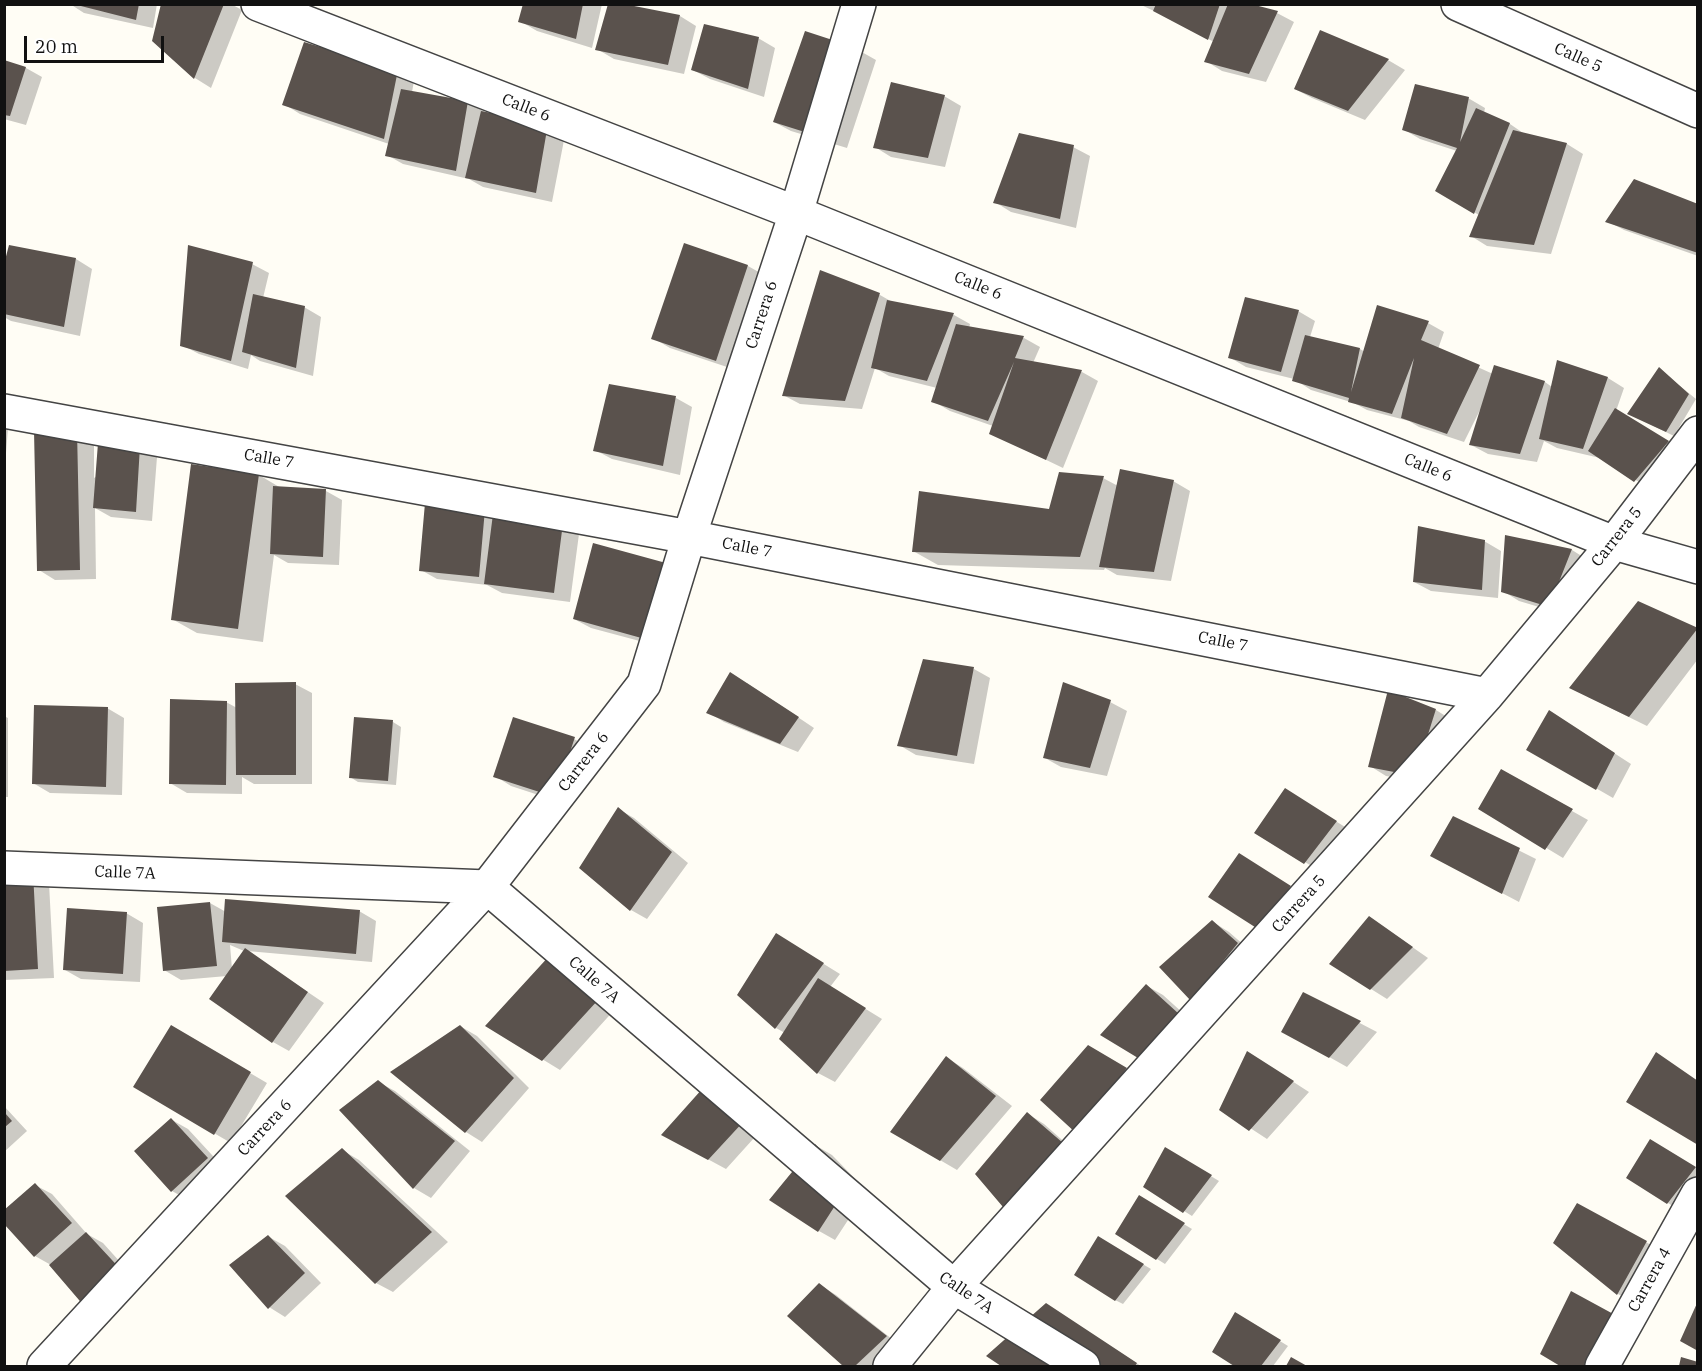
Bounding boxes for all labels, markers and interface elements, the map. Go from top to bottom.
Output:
scale bar [27,24,166,62]
text: 20 m [35,35,78,58]
street label: Calle 5 [1551,39,1605,77]
street label: Calle 6 [499,90,553,126]
street label: Calle 6 [951,268,1005,304]
street label: Carrera 6 [742,278,782,352]
street label: Calle 7 [242,445,296,473]
street label: Calle 6 [1401,450,1455,486]
street label: Carrera 5 [1588,503,1646,571]
street label: Calle 7 [720,534,774,562]
street label: Calle 7 [1196,628,1250,656]
street label: Carrera 6 [555,728,613,796]
street label: Calle 7A [94,862,156,884]
street label: Carrera 5 [1268,871,1330,937]
street label: Calle 7A [565,953,623,1007]
street label: Carrera 6 [234,1096,296,1160]
street label: Carrera 4 [1624,1244,1676,1316]
street label: Calle 7A [935,1268,997,1318]

